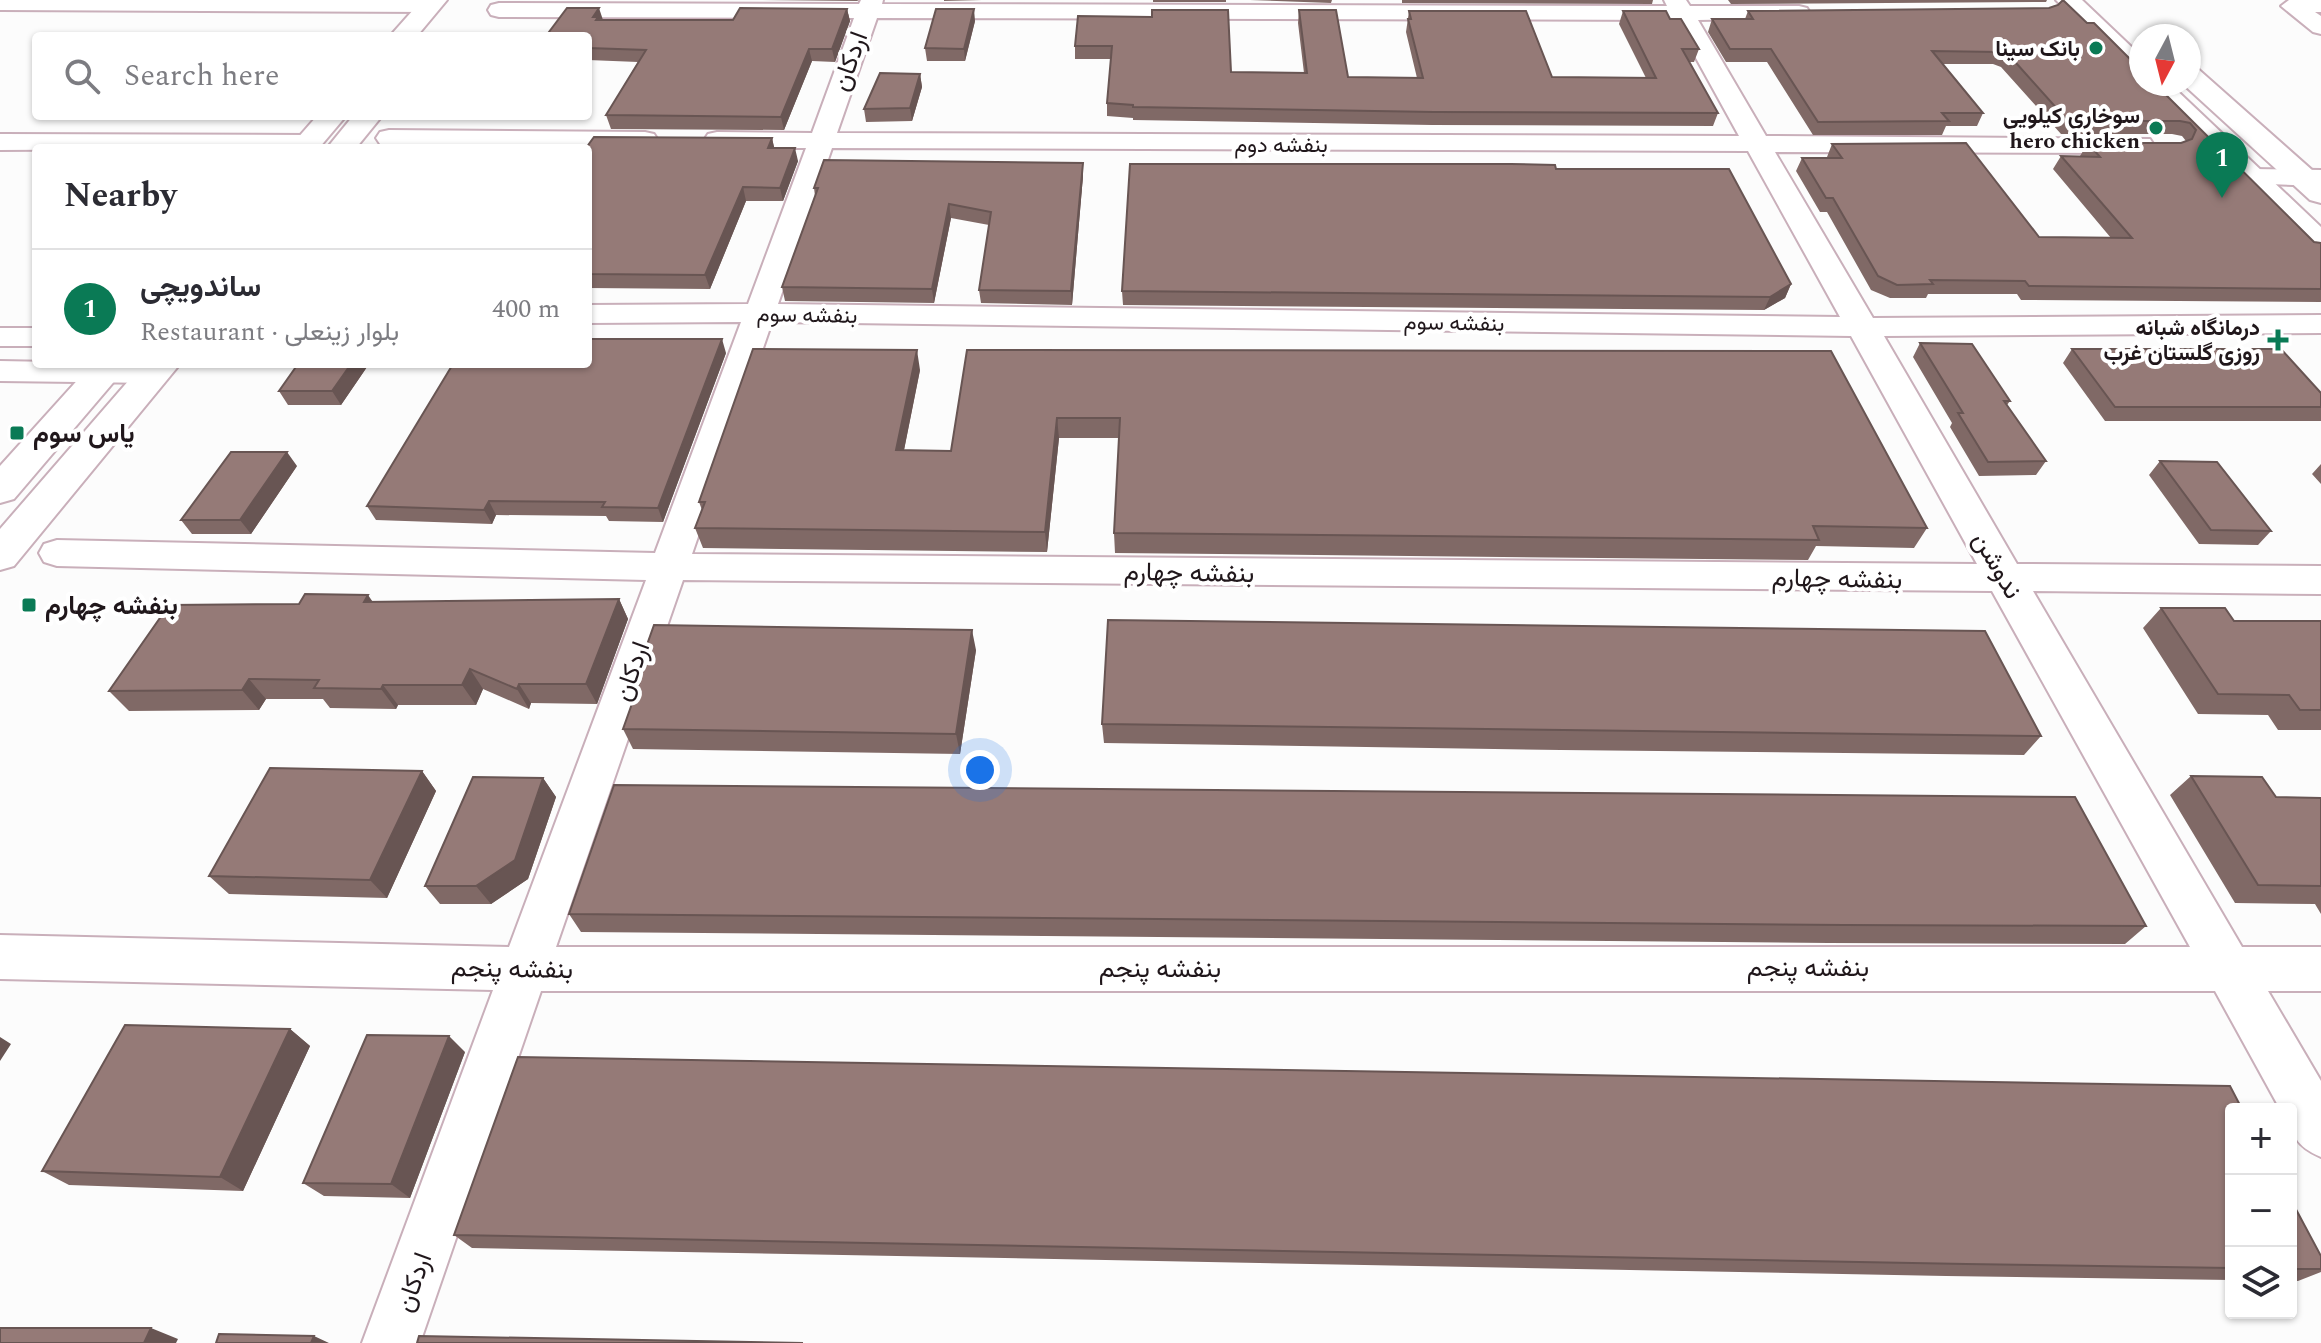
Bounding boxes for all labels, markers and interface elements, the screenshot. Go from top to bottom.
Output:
north arrow [2129,24,2201,96]
street label: اردکان [821,26,879,97]
search box [32,32,592,120]
place label: بانک سینا [1995,33,2080,66]
marker: بانک سینا [2087,39,2105,57]
text: Search here [124,53,280,99]
icon: search [60,54,104,98]
place label: سوخاری کیلویی hero chicken [2003,100,2140,158]
marker: سوخاری کیلویی hero chicken [2147,119,2165,137]
street label: بنفشه دوم [1234,129,1328,162]
pin: 1 [2196,132,2248,198]
text: Nearby [64,170,177,222]
text: ساندویچی [140,264,261,310]
text: 1 [83,289,97,329]
text: 400 m [492,289,560,329]
street label: بنفشه سوم [756,298,858,333]
street label: بنفشه سوم [1403,306,1505,341]
text: Restaurant · بلوار زینعلی [140,312,399,352]
place label: درمانگاه شبانه روزی گلستان غرب [2104,312,2260,370]
marker: درمانگاه شبانه روزی گلستان غرب [2267,329,2289,351]
place label: یاس سوم [33,414,135,454]
marker: یاس سوم [8,424,26,442]
street label: ندوشن [1962,524,2032,607]
street label: بنفشه چهارم [1123,552,1255,594]
street label: بنفشه چهارم [1771,558,1903,600]
place label: بنفشه چهارم [45,586,178,626]
marker: بنفشه چهارم [20,596,38,614]
street label: اردکان [603,636,661,707]
your location [960,750,1000,790]
street label: بنفشه پنجم [450,948,574,990]
street label: بنفشه پنجم [1747,948,1869,988]
street label: بنفشه پنجم [1099,949,1221,989]
map controls [2225,1103,2297,1319]
button: + [2225,1103,2297,1175]
button: − [2225,1175,2297,1247]
street label: اردکان [385,1247,443,1318]
button: layers [2225,1247,2297,1319]

